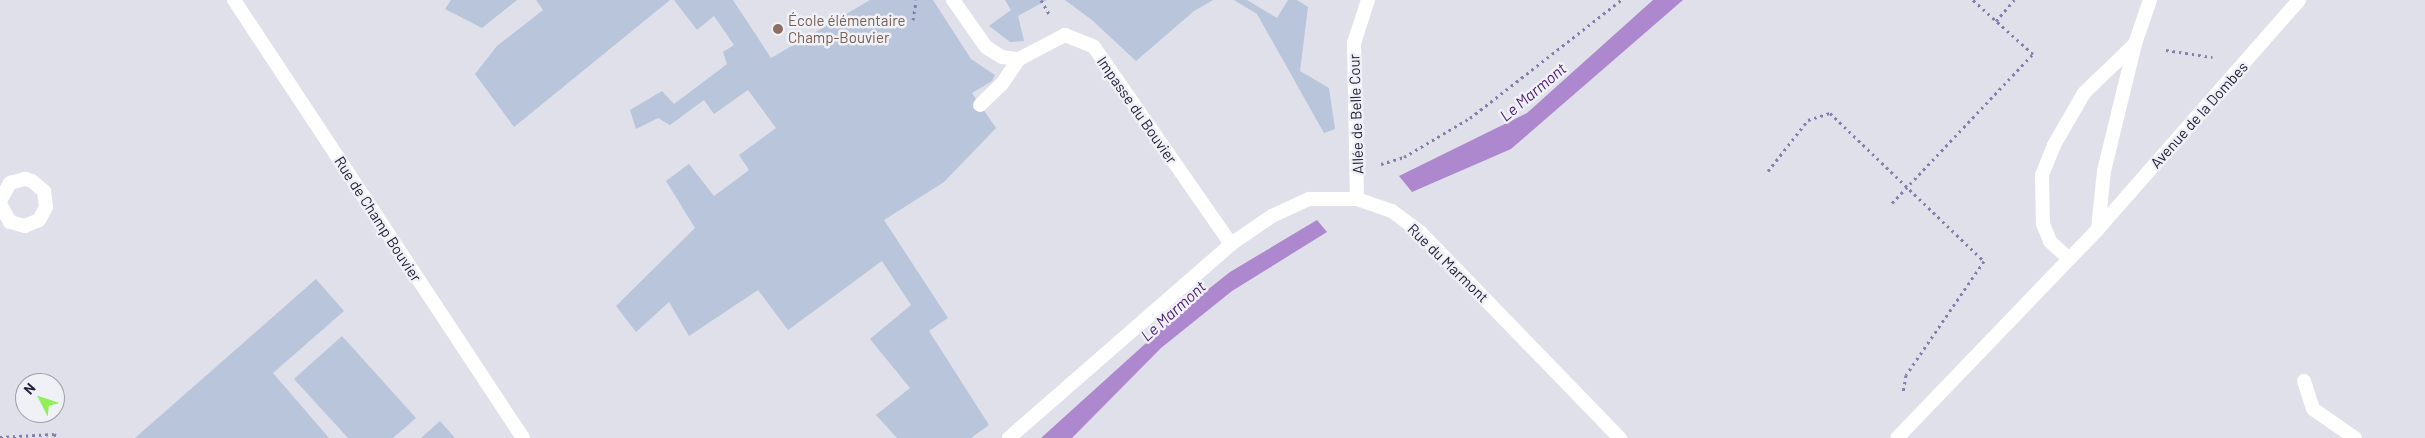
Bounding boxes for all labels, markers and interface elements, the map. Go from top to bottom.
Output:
place label: École élémentaire Champ-Bouvier [788,11,906,46]
marker: École élémentaire Champ-Bouvier [772,23,784,35]
street label: Impasse du Bouvier [1093,53,1181,167]
street label: Allée de Belle Cour [1345,54,1367,174]
street label: Avenue de la Dombes [2146,58,2252,172]
water label: Le Marmont [1496,59,1570,125]
street label: Rue de Champ Bouvier [331,153,425,285]
street label: Rue du Marmont [1404,220,1492,306]
water label: Le Marmont [1137,277,1209,345]
north arrow [15,373,65,423]
text: N [20,379,39,398]

